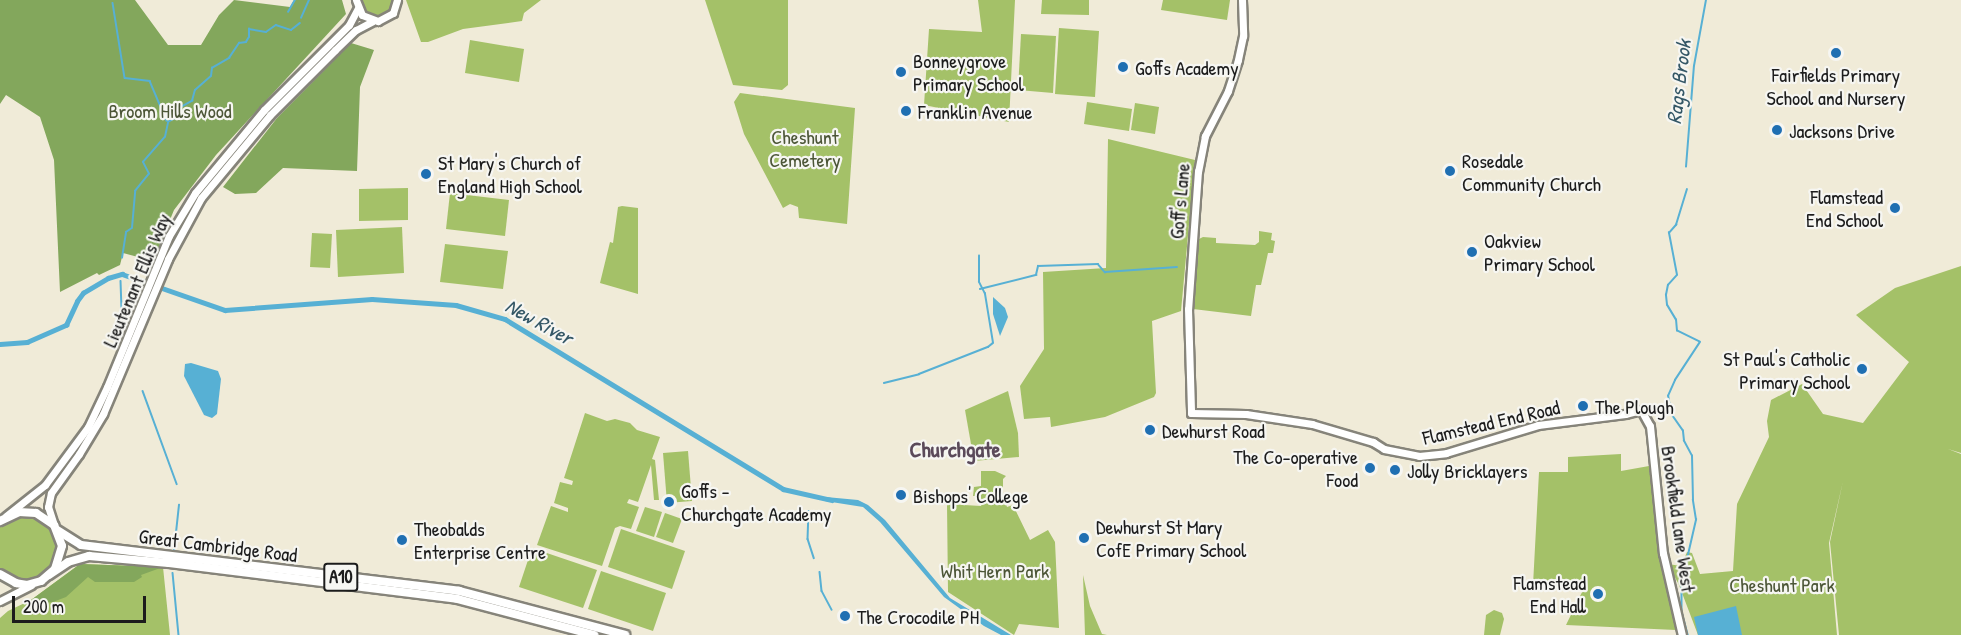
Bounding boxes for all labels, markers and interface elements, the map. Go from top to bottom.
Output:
water label: Rags Brook [1661,39,1697,125]
marker: Fairfields Primary School and Nursery [1829,46,1843,60]
place label: Bonneygrove Primary School [913,48,1024,95]
place label: Goffs Academy [1135,55,1239,79]
marker: Goffs Academy [1116,60,1130,74]
place label: Fairfields Primary School and Nursery [1767,62,1905,109]
marker: Bonneygrove Primary School [894,65,908,79]
park label: Broom Hills Wood [108,98,232,122]
place label: Franklin Avenue [918,99,1033,123]
marker: Franklin Avenue [899,104,913,118]
place label: Jacksons Drive [1789,118,1895,142]
marker: Jacksons Drive [1770,123,1784,137]
park label: Cheshunt Cemetery [769,125,841,172]
place label: Rosedale Community Church [1462,148,1601,195]
place label: St Mary's Church of England High School [438,150,582,197]
street label: Goff's Lane [1164,162,1194,240]
marker: Rosedale Community Church [1443,164,1457,178]
marker: St Mary's Church of England High School [419,167,433,181]
place label: Flamstead End School [1806,184,1883,231]
marker: Flamstead End School [1888,201,1902,215]
street label: Lieutenant Ellis Way [97,210,175,350]
place label: Oakview Primary School [1484,228,1595,275]
marker: Oakview Primary School [1465,245,1479,259]
water label: New River [501,293,577,351]
place label: St Paul's Catholic Primary School [1723,346,1850,393]
marker: St Paul's Catholic Primary School [1855,362,1869,376]
place label: The Plough [1595,394,1674,418]
street label: Flamstead End Road [1420,395,1562,449]
marker: The Plough [1576,399,1590,413]
place label: Dewhurst Road [1162,418,1265,442]
marker: Dewhurst Road [1143,423,1157,437]
district label: Churchgate [909,437,1001,463]
place label: The Co-operative Food [1233,444,1358,491]
street label: Brookfield Lane West [1657,444,1701,594]
place label: Jolly Bricklayers [1407,458,1527,482]
marker: The Co-operative Food [1363,461,1377,475]
marker: Jolly Bricklayers [1388,463,1402,477]
place label: Goffs - Churchgate Academy [681,478,832,525]
place label: Bishops' College [913,483,1028,507]
marker: Bishops' College [894,488,908,502]
marker: Goffs - Churchgate Academy [662,495,676,509]
place label: Dewhurst St Mary CofE Primary School [1096,514,1246,561]
place label: Theobalds Enterprise Centre [414,516,546,563]
street label: Great Cambridge Road [137,523,299,567]
marker: Dewhurst St Mary CofE Primary School [1077,531,1091,545]
marker: Theobalds Enterprise Centre [395,533,409,547]
park label: Whit Hern Park [941,558,1049,582]
road number: A10 [323,562,359,592]
place label: Flamstead End Hall [1514,570,1586,617]
park label: Cheshunt Park [1729,572,1835,596]
scale bar [15,584,148,622]
marker: Flamstead End Hall [1591,587,1605,601]
text: 200 m [23,594,64,619]
place label: The Crocodile PH [857,604,979,628]
marker: The Crocodile PH [838,609,852,623]

